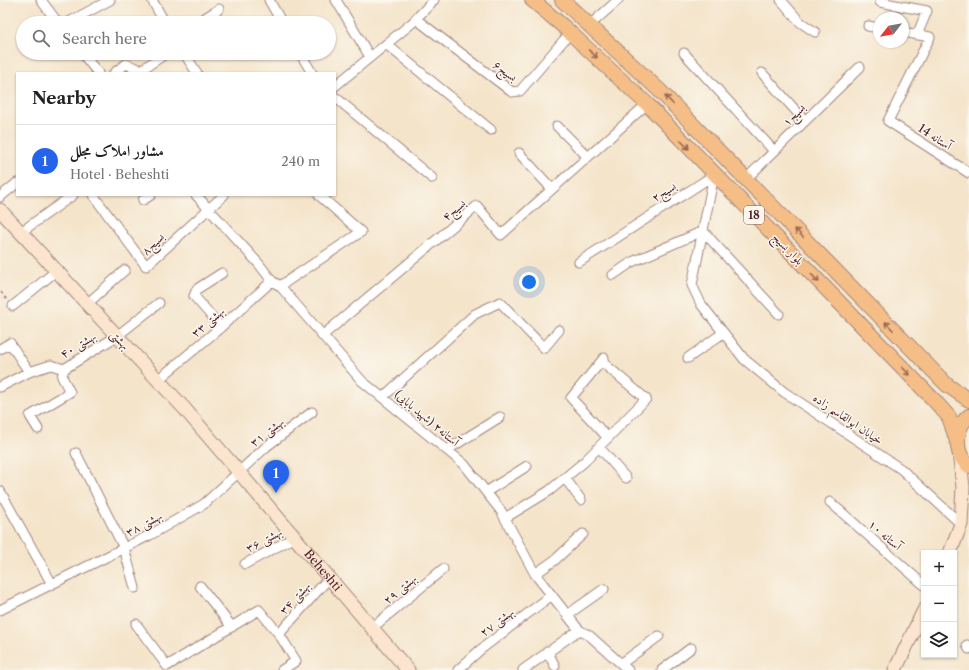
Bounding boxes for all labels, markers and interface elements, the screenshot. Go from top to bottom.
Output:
north arrow [873,12,909,48]
search box [16,16,336,60]
icon: search [30,27,52,49]
text: Search here [62,29,147,48]
one-way arrow [587,49,597,58]
street label: بسیج۶ [488,57,521,88]
text: Nearby [32,88,96,108]
one-way arrow [664,95,674,105]
street label: بسیج۱ [779,100,811,132]
street label: آستانه 14 [916,120,956,154]
one-way arrow [680,140,690,150]
text: مشاور املاک مجلل [70,141,164,160]
text: 1 [42,153,48,169]
text: 240 m [281,153,320,169]
text: Hotel · Beheshti [70,166,169,182]
street label: بسیج۲ [649,178,681,208]
street label: بسیج۴ [439,195,471,227]
road number: 18 [744,206,764,224]
one-way arrow [794,228,803,238]
street label: بسیج۸ [138,229,170,261]
street label: بلوار بسیج [767,229,807,271]
your location [519,272,539,292]
one-way arrow [810,273,820,283]
street label: بهشتی ۳۳ [188,303,229,342]
one-way arrow [885,321,894,331]
street label: بهشتی [106,327,133,354]
street label: بهشتی ۴۰ [57,328,99,363]
one-way arrow [901,366,911,376]
street label: آستانه۲ (شهید بابایی) [391,386,464,451]
street label: خیابان ابوالقاسم زاده [808,390,886,452]
street label: بهشتی ۳۱ [247,414,288,451]
pin: 1 [263,460,289,493]
street label: بهشتی ۳۸ [123,508,166,541]
street label: آستانه ۱۰ [866,516,906,554]
street label: بهشتی ۳۶ [243,524,286,557]
street label: Beheshti [301,546,345,594]
map controls [921,550,957,658]
button: + [921,550,957,586]
street label: بهشتی ۲۹ [380,570,421,608]
street label: بهشتی ۳۴ [276,578,315,619]
button: − [921,586,957,622]
street label: بهشتی ۲۷ [477,604,518,641]
button: layers [921,622,957,658]

